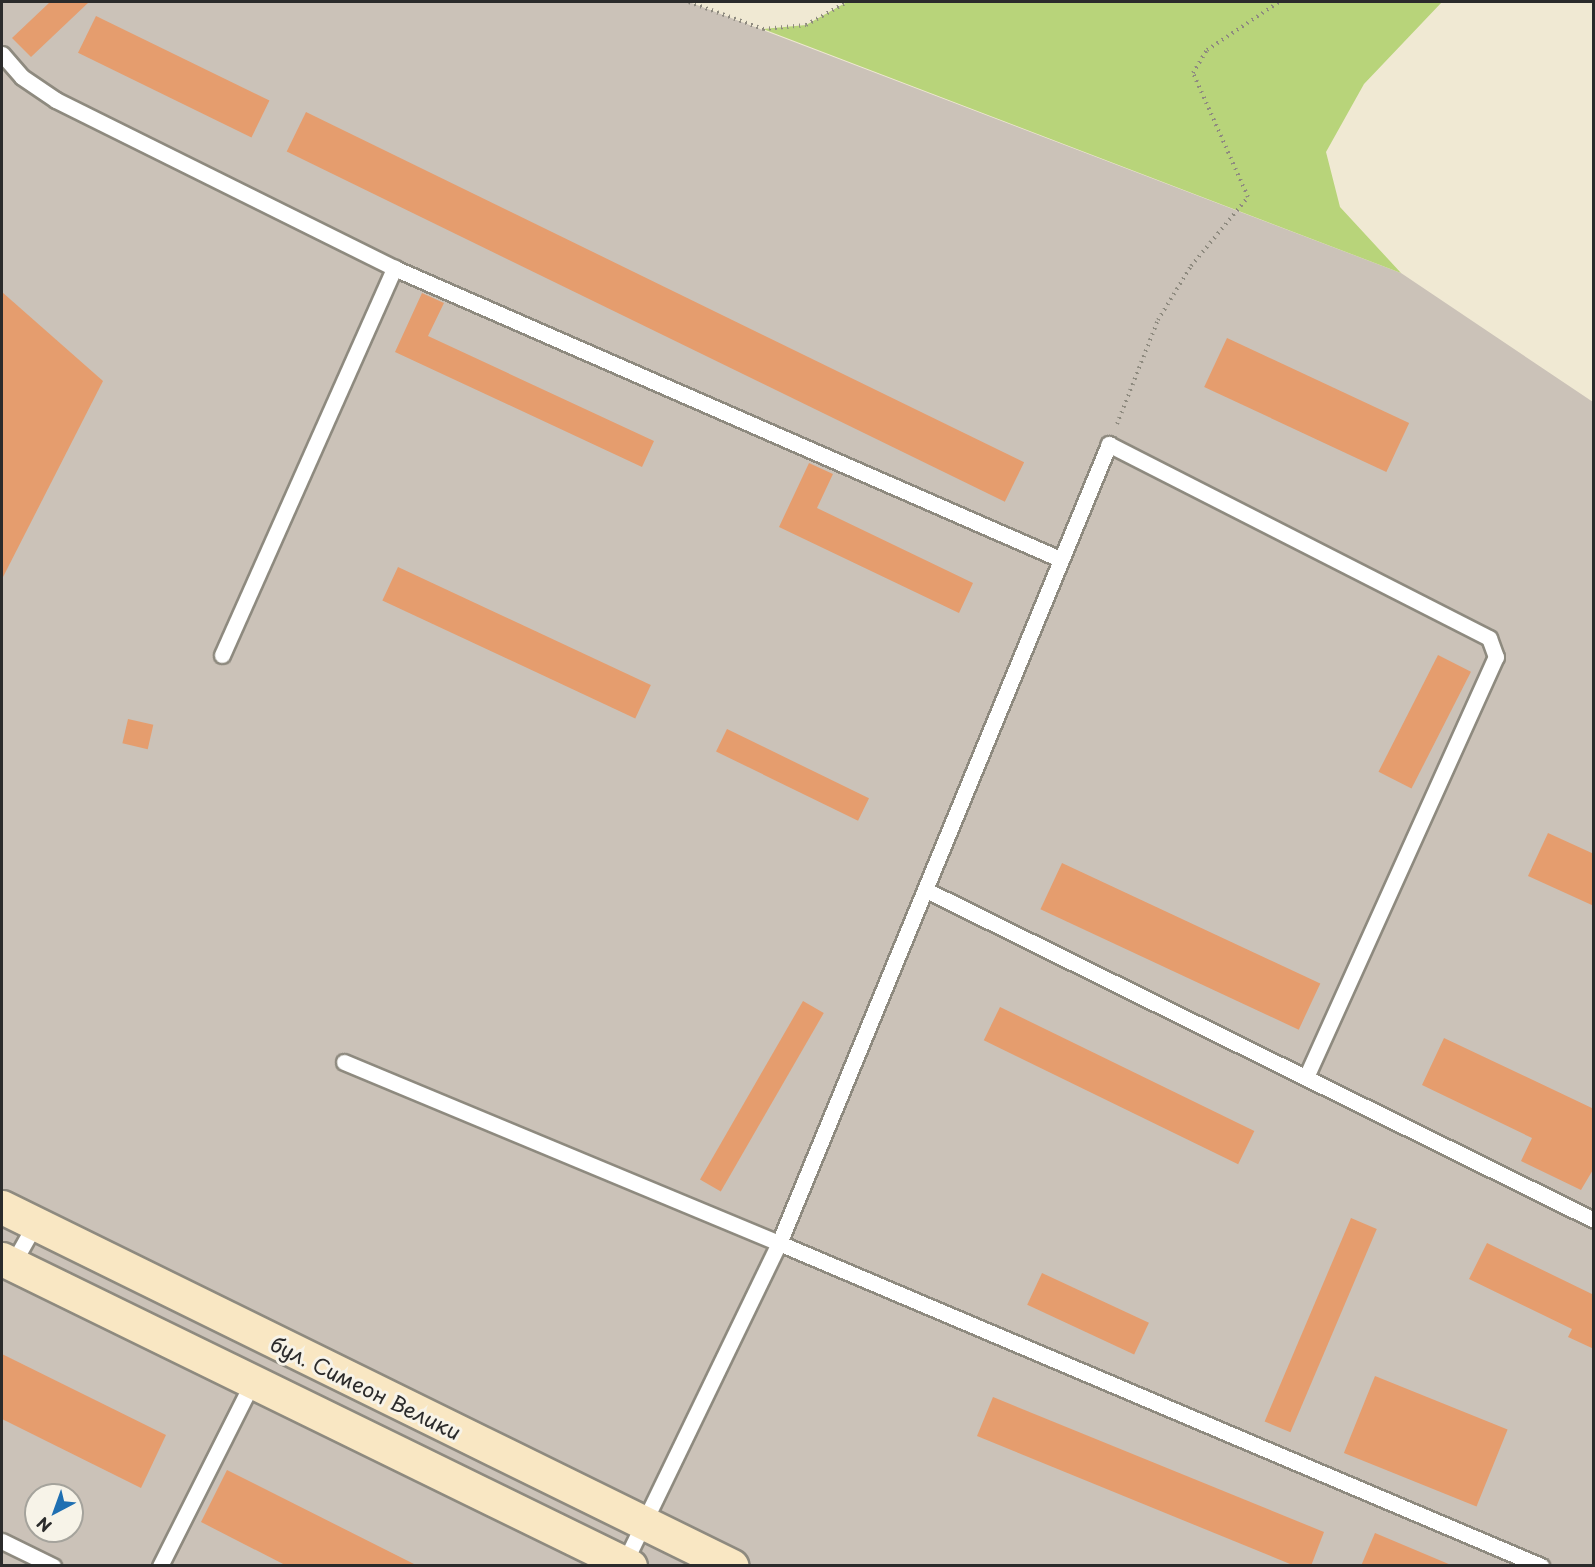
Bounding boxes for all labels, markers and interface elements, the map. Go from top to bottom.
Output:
street label: бул. Симеон Велики [266,1330,466,1444]
north arrow [24,1483,84,1543]
text: N [31,1512,56,1538]

